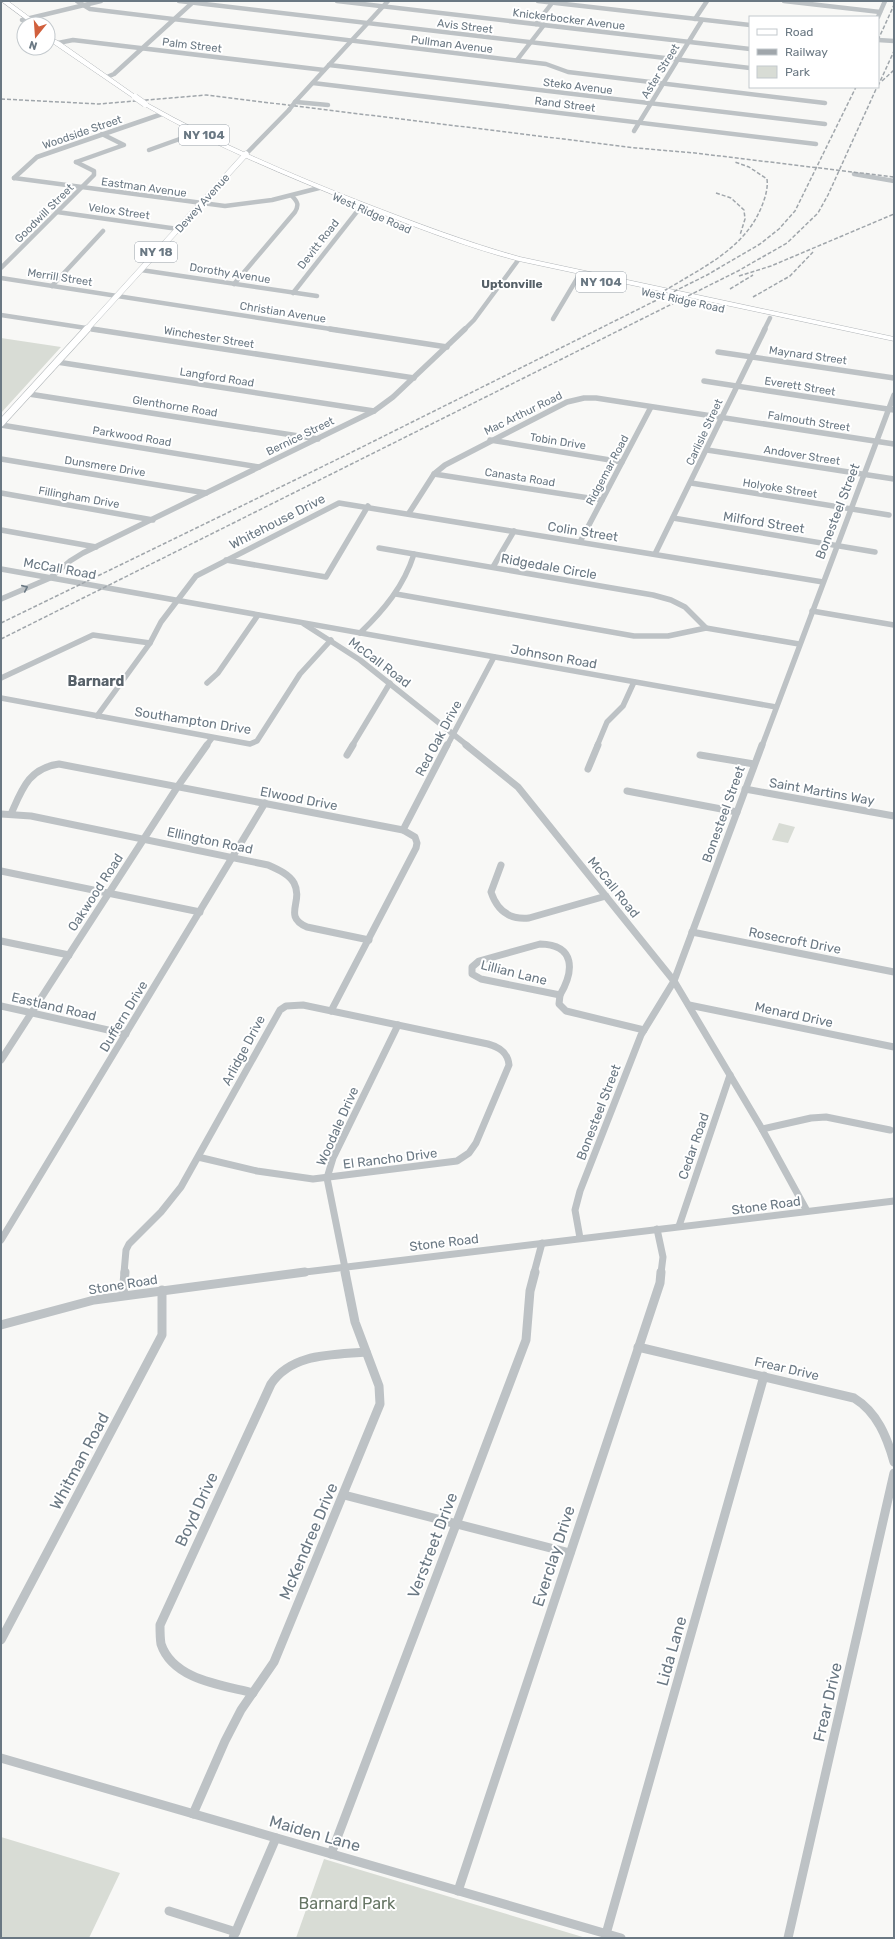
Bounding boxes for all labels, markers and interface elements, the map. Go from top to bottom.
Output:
street label: Knickerbocker Avenue [512,6,626,33]
north arrow [16,16,56,56]
legend [749,16,879,88]
street label: Avis Street [436,17,494,36]
text: Road [785,25,813,39]
street label: Pullman Avenue [410,33,494,56]
street label: Palm Street [161,35,223,56]
text: N [27,38,39,52]
street label: Aster Street [639,41,683,101]
text: Railway [785,45,828,59]
text: Park [785,65,811,79]
street label: Steko Avenue [542,76,613,97]
street label: Rand Street [534,94,597,115]
street label: Woodside Street [41,113,124,152]
road number: NY 104 [179,125,229,145]
street label: Dewey Avenue [172,171,232,236]
street label: Eastman Avenue [100,175,187,200]
street label: Goodwill Street [12,181,77,246]
street label: West Ridge Road [330,190,413,237]
street label: Velox Street [87,201,151,222]
street label: Devitt Road [295,217,342,272]
road number: NY 18 [135,242,177,262]
street label: Dorothy Avenue [189,261,271,286]
street label: Merrill Street [26,266,94,289]
road number: NY 104 [576,272,626,292]
district label: Uptonville [481,277,543,291]
street label: West Ridge Road [640,285,726,316]
street label: Christian Avenue [239,299,327,326]
street label: Winchester Street [163,324,256,351]
street label: Maynard Street [768,344,848,367]
street label: Langford Road [179,365,255,390]
street label: Everett Street [763,374,837,399]
street label: Mac Arthur Road [482,389,564,438]
street label: Glenthorne Road [131,393,218,420]
street label: Carlisle Street [683,396,726,468]
street label: Falmouth Street [767,409,852,435]
street label: Bernice Street [264,414,337,458]
street label: Parkwood Road [92,424,172,449]
street label: Tobin Drive [529,431,587,452]
street label: Ridgemar Road [583,433,631,508]
street label: Andover Street [763,443,842,468]
street label: Dunsmere Drive [63,454,146,479]
street label: Bonesteel Street [812,461,863,561]
street label: Canasta Road [484,466,556,489]
street label: Holyoke Street [742,476,819,501]
street label: Fillingham Drive [37,484,120,511]
street label: Whitehouse Drive [227,491,328,552]
street label: Milford Street [722,509,806,536]
street label: Colin Street [547,519,619,544]
street label: Ridgedale Circle [500,551,598,583]
street label: McCall Road [22,555,97,582]
one-way arrow [21,585,29,593]
street label: McCall Road [346,634,414,691]
street label: Johnson Road [510,642,598,671]
district label: Barnard [68,673,125,690]
street label: Red Oak Drive [412,698,465,779]
street label: Southampton Drive [134,704,252,737]
street label: Bonesteel Street [699,764,748,864]
street label: Saint Martins Way [768,775,876,808]
street label: Elwood Drive [259,784,339,813]
street label: Ellington Road [165,824,254,858]
street label: Oakwood Road [65,851,126,934]
street label: McCall Road [585,854,643,921]
street label: Rosecroft Drive [747,924,842,957]
street label: Lillian Lane [479,957,549,988]
street label: Duffern Drive [96,978,151,1055]
street label: Eastland Road [10,989,98,1024]
street label: Menard Drive [753,999,834,1030]
street label: Arlidge Drive [219,1013,269,1088]
street label: Bonesteel Street [573,1062,624,1162]
street label: Woodale Drive [313,1084,362,1168]
street label: Cedar Road [675,1111,712,1181]
street label: El Rancho Drive [342,1145,438,1172]
street label: Stone Road [730,1193,802,1218]
street label: Stone Road [409,1231,480,1254]
street label: Stone Road [87,1272,159,1297]
street label: Frear Drive [753,1354,821,1383]
street label: Whitman Road [46,1409,113,1513]
street label: Boyd Drive [171,1469,222,1549]
street label: McKendree Drive [275,1480,342,1602]
street label: Verstreet Drive [404,1490,461,1601]
street label: Everclay Drive [528,1503,579,1609]
street label: Lida Lane [652,1614,690,1688]
street label: Frear Drive [809,1660,846,1744]
street label: Maiden Lane [267,1811,363,1856]
park label: Barnard Park [299,1894,396,1913]

